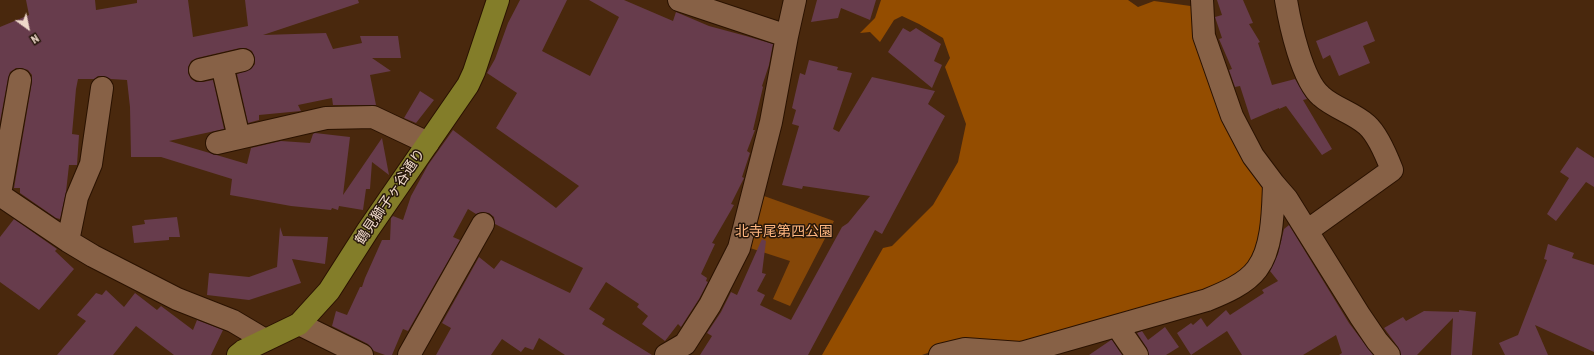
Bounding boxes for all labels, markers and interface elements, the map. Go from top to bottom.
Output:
north arrow [8,8,48,48]
text: N [28,31,41,46]
street label: 鶴見獅子ヶ谷通り [353,146,429,248]
park label: 北寺尾第四公園 [735,224,833,240]

